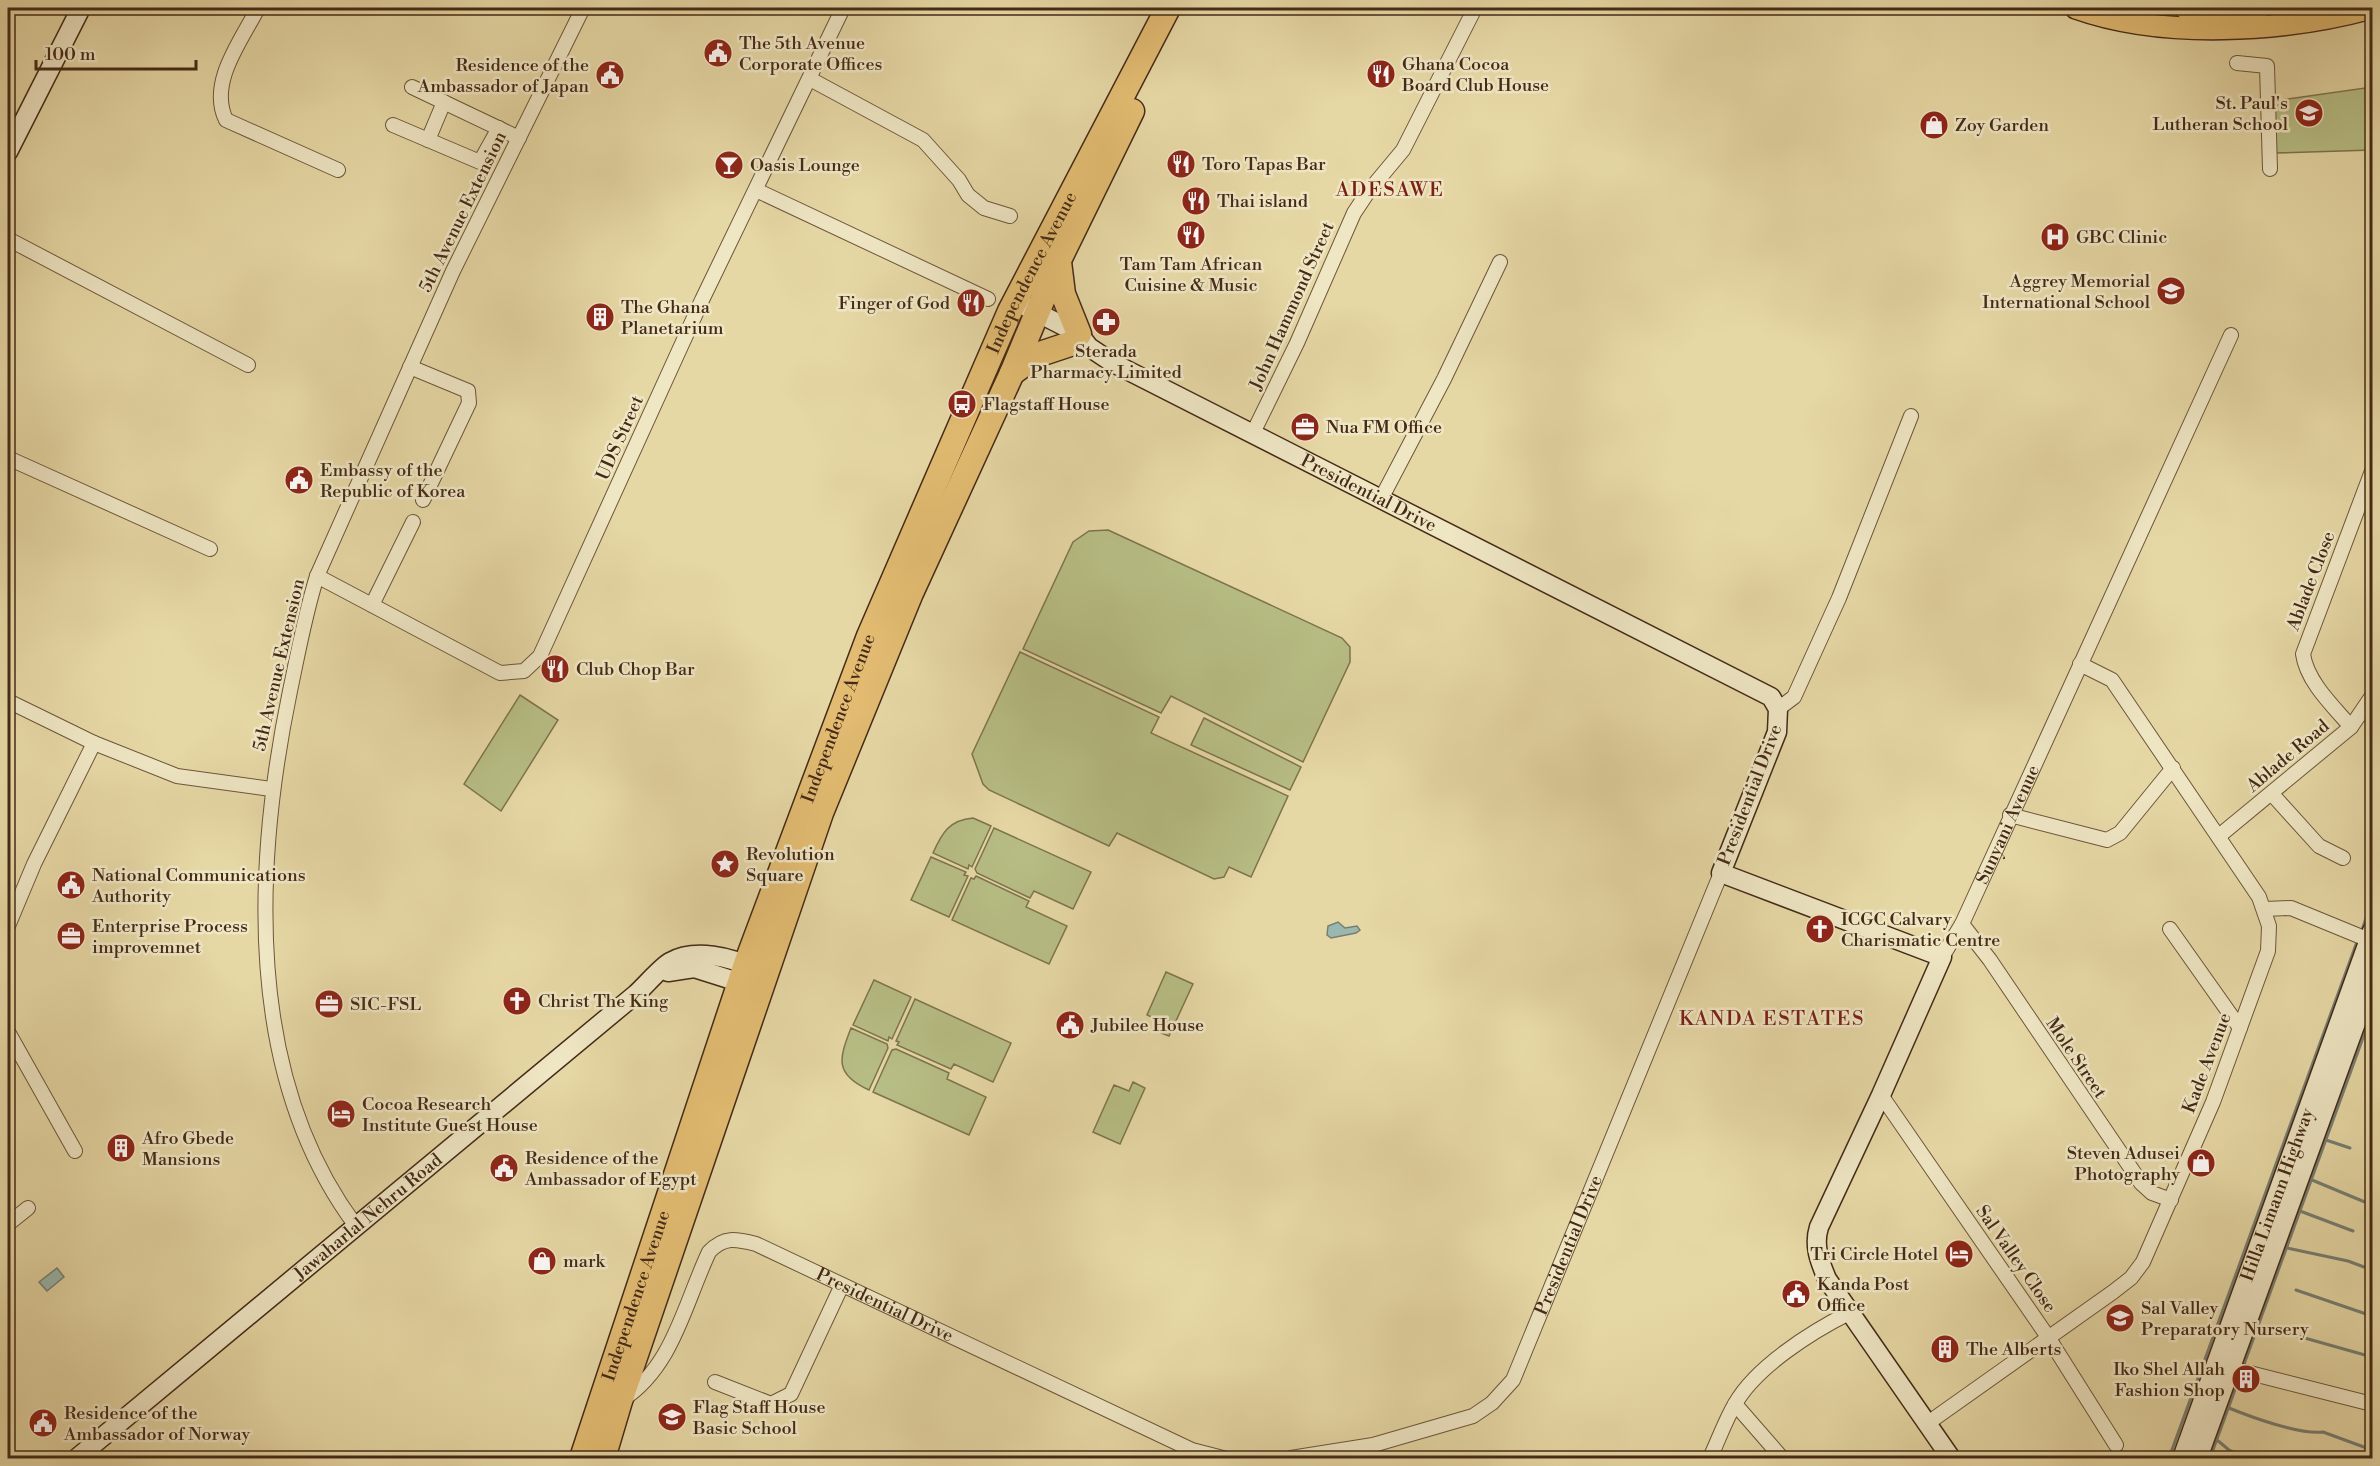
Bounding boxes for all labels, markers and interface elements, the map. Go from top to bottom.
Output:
place label: The 5th Avenue Corporate Offices [739,32,883,76]
scale bar [36,33,196,71]
public building icon: The 5th Avenue Corporate Offices [702,37,734,69]
text: 100 m [45,43,96,66]
place label: Ghana Cocoa Board Club House [1401,53,1549,97]
place label: Residence of the Ambassador of Japan [417,54,589,98]
restaurant icon: Ghana Cocoa Board Club House [1365,58,1397,90]
public building icon: Residence of the Ambassador of Japan [594,59,626,91]
place label: St. Paul's Lutheran School [2153,92,2289,136]
school or university icon: St. Paul's Lutheran School [2293,97,2325,129]
shop icon: Zoy Garden [1918,109,1950,141]
place label: Zoy Garden [1955,114,2049,137]
street label: 5th Avenue Extension [414,128,512,296]
restaurant icon: Toro Tapas Bar [1165,148,1197,180]
bar icon: Oasis Lounge [713,149,745,181]
place label: Toro Tapas Bar [1202,153,1326,176]
place label: Oasis Lounge [750,154,860,177]
district label: ADESAWE [1335,178,1444,203]
restaurant icon: Thai island [1180,185,1212,217]
street label: Independence Avenue [981,188,1082,357]
place label: Thai island [1217,190,1309,213]
street label: John Hammond Street [1244,218,1340,395]
restaurant icon: Tam Tam African Cuisine & Music [1175,219,1207,251]
hospital icon: GBC Clinic [2039,221,2071,253]
place label: GBC Clinic [2076,226,2167,249]
place label: Tam Tam African Cuisine & Music [1120,253,1262,297]
place label: Aggrey Memorial International School [1982,270,2151,314]
school or university icon: Aggrey Memorial International School [2155,275,2187,307]
restaurant icon: Finger of God [955,287,987,319]
place label: Finger of God [838,292,951,315]
place label: The Ghana Planetarium [621,296,724,340]
building icon: The Ghana Planetarium [584,301,616,333]
pharmacy icon: Sterada Pharmacy Limited [1090,306,1122,338]
place label: Sterada Pharmacy Limited [1030,340,1183,384]
bus stop icon: Flagstaff House [946,388,978,420]
street label: UDS Street [591,392,649,484]
place label: Flagstaff House [983,393,1110,416]
office icon: Nua FM Office [1289,411,1321,443]
place label: Nua FM Office [1326,416,1442,439]
street label: Presidential Drive [1297,449,1440,537]
place label: Embassy of the Republic of Korea [320,459,466,503]
public building icon: Embassy of the Republic of Korea [283,464,315,496]
street label: Ablade Close [2281,528,2340,635]
street label: 5th Avenue Extension [248,576,310,753]
street label: Independence Avenue [796,631,880,806]
restaurant icon: Club Chop Bar [539,653,571,685]
place label: Club Chop Bar [576,658,695,681]
street label: Ablade Road [2241,714,2335,798]
street label: Presidential Drive [1713,721,1787,869]
street label: Sunyani Avenue [1970,761,2045,888]
place label: Revolution Square [746,843,835,887]
place icon: Revolution Square [709,848,741,880]
place label: National Communications Authority [91,864,306,908]
public building icon: National Communications Authority [55,869,87,901]
place label: ICGC Calvary Charismatic Centre [1841,908,2000,952]
church icon: ICGC Calvary Charismatic Centre [1804,913,1836,945]
place label: Enterprise Process improvemnet [92,915,248,959]
office icon: Enterprise Process improvemnet [55,920,87,952]
church icon: Christ The King [501,985,533,1017]
office icon: SIC-FSL [313,988,345,1020]
place label: Christ The King [538,990,669,1013]
place label: SIC-FSL [350,993,421,1016]
district label: KANDA ESTATES [1679,1007,1865,1032]
public building icon: Jubilee House [1054,1009,1086,1041]
street label: Kade Avenue [2177,1010,2237,1116]
street label: Mole Street [2040,1013,2112,1104]
place label: Jubilee House [1090,1014,1204,1037]
place label: Cocoa Research Institute Guest House [362,1093,538,1137]
hotel icon: Cocoa Research Institute Guest House [325,1098,357,1130]
street label: Hilla Limann Highway [2235,1105,2319,1284]
place label: Afro Gbede Mansions [141,1127,234,1171]
building icon: Afro Gbede Mansions [105,1132,137,1164]
place label: Steven Adusei Photography [2067,1142,2180,1186]
place label: Residence of the Ambassador of Egypt [524,1147,697,1191]
shop icon: Steven Adusei Photography [2185,1147,2217,1179]
street label: Jawaharlal Nehru Road [288,1148,447,1286]
public building icon: Residence of the Ambassador of Egypt [488,1152,520,1184]
street label: Presidential Drive [1529,1172,1607,1319]
street label: Sal Valley Close [1970,1201,2062,1317]
street label: Independence Avenue [597,1207,675,1384]
hotel icon: Tri Circle Hotel [1943,1238,1975,1270]
place label: Tri Circle Hotel [1810,1243,1939,1266]
shop icon: mark [526,1245,558,1277]
place label: mark [563,1250,606,1273]
street label: Presidential Drive [812,1263,957,1347]
place label: Kanda Post Office [1817,1273,1910,1317]
public building icon: Kanda Post Office [1780,1278,1812,1310]
place label: Sal Valley Preparatory Nursery [2141,1297,2309,1341]
school or university icon: Sal Valley Preparatory Nursery [2104,1302,2136,1334]
building icon: The Alberts [1929,1333,1961,1365]
place label: The Alberts [1966,1338,2062,1361]
place label: Iko Shel Allah Fashion Shop [2113,1358,2225,1402]
building icon: Iko Shel Allah Fashion Shop [2230,1363,2262,1395]
place label: Flag Staff House Basic School [692,1396,826,1440]
school or university icon: Flag Staff House Basic School [656,1401,688,1433]
place label: Residence of the Ambassador of Norway [63,1402,250,1446]
public building icon: Residence of the Ambassador of Norway [27,1407,59,1439]

